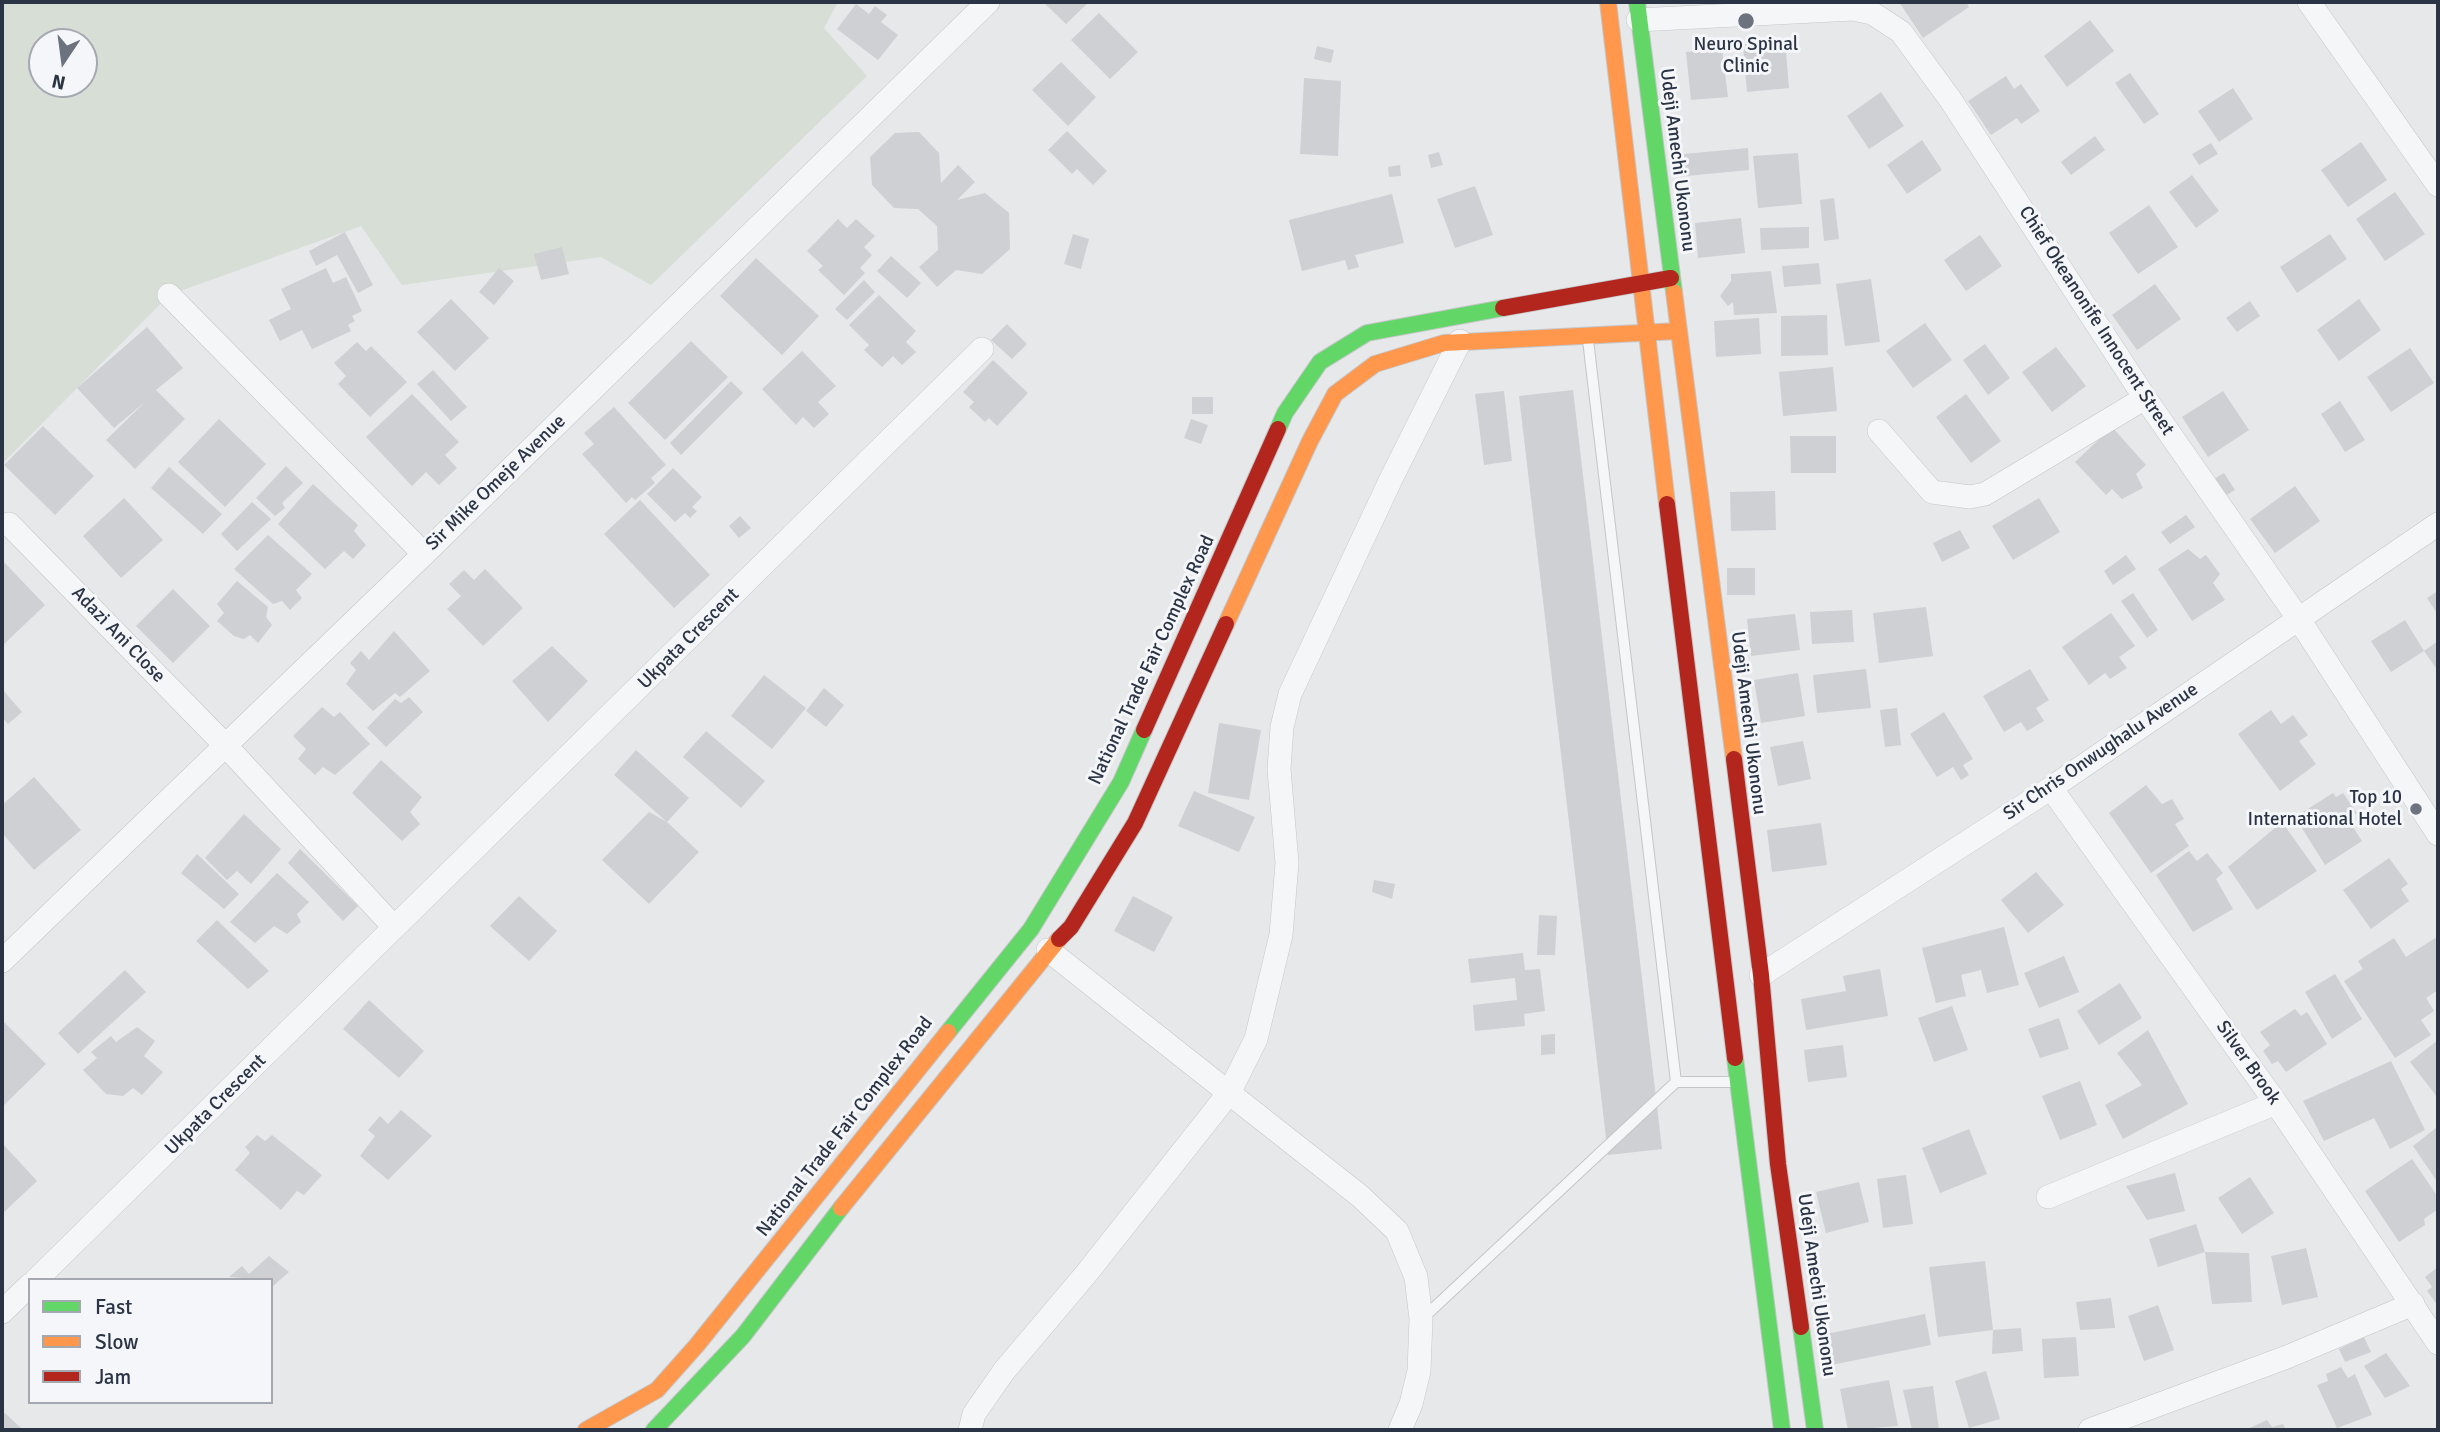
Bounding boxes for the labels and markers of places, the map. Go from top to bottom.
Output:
marker: Neuro Spinal Clinic [1736,11,1756,31]
place label: Neuro Spinal Clinic [1694,34,1798,78]
place label: Top 10 International Hotel [2248,787,2402,831]
marker: Top 10 International Hotel [2408,801,2424,817]

